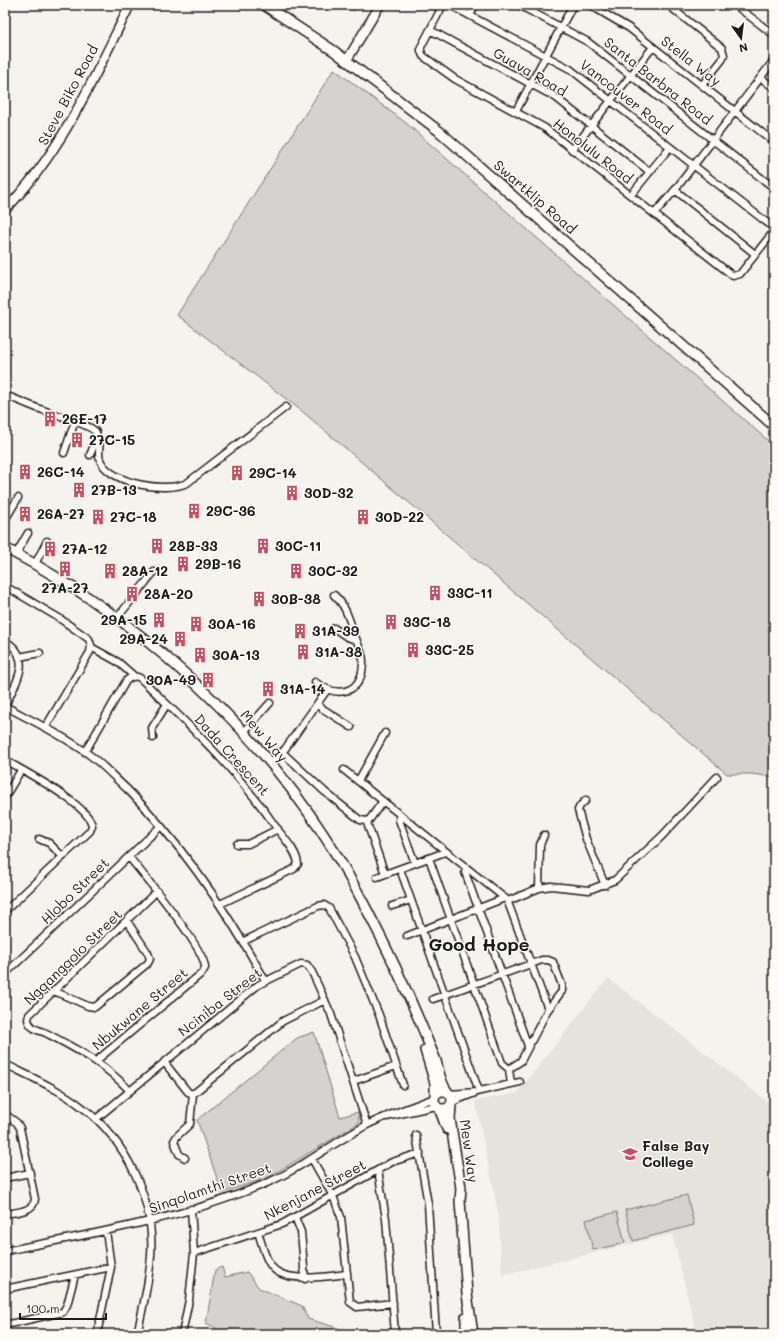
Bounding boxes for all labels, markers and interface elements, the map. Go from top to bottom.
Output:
north arrow [721,18,761,58]
street label: Stella Way [657,31,725,90]
street label: Santa Barbra Road [600,32,716,129]
text: N [738,40,749,56]
street label: Steve Biko Road [33,41,102,148]
street label: Guava Road [490,43,571,100]
street label: Vancouver Road [576,55,676,139]
street label: Honolulu Road [550,114,637,188]
street label: Swartklip Road [490,155,581,238]
place label: 26E-17 [62,409,107,428]
building icon: 26E-17 [41,410,59,428]
place label: 27C-15 [89,430,135,449]
building icon: 27C-15 [68,431,86,449]
place label: 26C-14 [37,462,85,481]
building icon: 26C-14 [16,463,34,481]
place label: 29C-14 [249,463,297,482]
building icon: 29C-14 [228,464,246,482]
place label: 27B-13 [91,480,137,499]
building icon: 27B-13 [70,481,88,499]
place label: 30D-32 [304,483,354,502]
building icon: 30D-32 [283,484,301,502]
place label: 29C-36 [206,501,255,520]
building icon: 29C-36 [185,502,203,520]
place label: 26A-27 [37,504,85,523]
building icon: 26A-27 [16,505,34,523]
place label: 27C-18 [110,507,157,526]
place label: 30D-22 [375,507,424,526]
building icon: 27C-18 [89,508,107,526]
building icon: 30D-22 [354,508,372,526]
place label: 28B-33 [169,536,218,555]
place label: 30C-11 [275,536,321,555]
building icon: 28B-33 [148,537,166,555]
building icon: 30C-11 [254,537,272,555]
place label: 27A-12 [62,539,107,558]
building icon: 27A-12 [41,540,59,558]
place label: 29B-16 [195,554,241,573]
building icon: 29B-16 [174,555,192,573]
building icon: 27A-27 [56,560,74,578]
place label: 28A-12 [122,561,168,580]
place label: 30C-32 [308,561,358,580]
building icon: 28A-12 [101,562,119,580]
building icon: 30C-32 [287,562,305,580]
place label: 27A-27 [42,578,89,597]
place label: 33C-11 [447,583,493,602]
place label: 28A-20 [144,584,193,603]
building icon: 33C-11 [426,584,444,602]
building icon: 28A-20 [123,585,141,603]
place label: 30B-38 [271,589,321,608]
building icon: 30B-38 [250,590,268,608]
place label: 29A-15 [101,610,147,629]
building icon: 29A-15 [150,611,168,629]
place label: 33C-18 [403,612,451,631]
building icon: 33C-18 [382,613,400,631]
place label: 30A-16 [208,614,256,633]
building icon: 30A-16 [187,615,205,633]
place label: 31A-39 [312,621,360,640]
building icon: 31A-39 [291,622,309,640]
place label: 29A-24 [119,629,168,648]
building icon: 29A-24 [171,630,189,648]
place label: 33C-25 [425,640,474,659]
building icon: 33C-25 [404,641,422,659]
place label: 31A-38 [315,642,363,661]
building icon: 31A-38 [294,643,312,661]
place label: 30A-13 [212,645,260,664]
building icon: 30A-13 [191,646,209,664]
place label: 30A-49 [146,670,197,689]
building icon: 30A-49 [199,671,217,689]
place label: 31A-14 [280,679,325,698]
building icon: 31A-14 [259,680,277,698]
street label: Mew Way [236,705,292,766]
street label: Dada Crescent [191,710,274,800]
street label: Hlobo Street [36,853,113,928]
street label: Ngqangqolo Street [19,905,126,1009]
district label: Good Hope [428,932,530,956]
street label: Nbukwane Street [88,963,192,1054]
street label: Nciniba Street [174,963,266,1040]
street label: Mew Way [456,1118,483,1184]
place label: False Bay College [642,1136,710,1171]
school or university icon: False Bay College [621,1145,639,1163]
street label: Nkenjane Street [260,1155,369,1224]
street label: Sinqolamthi Street [146,1158,273,1217]
scale bar [20,1295,106,1321]
text: 100 m [26,1300,60,1316]

